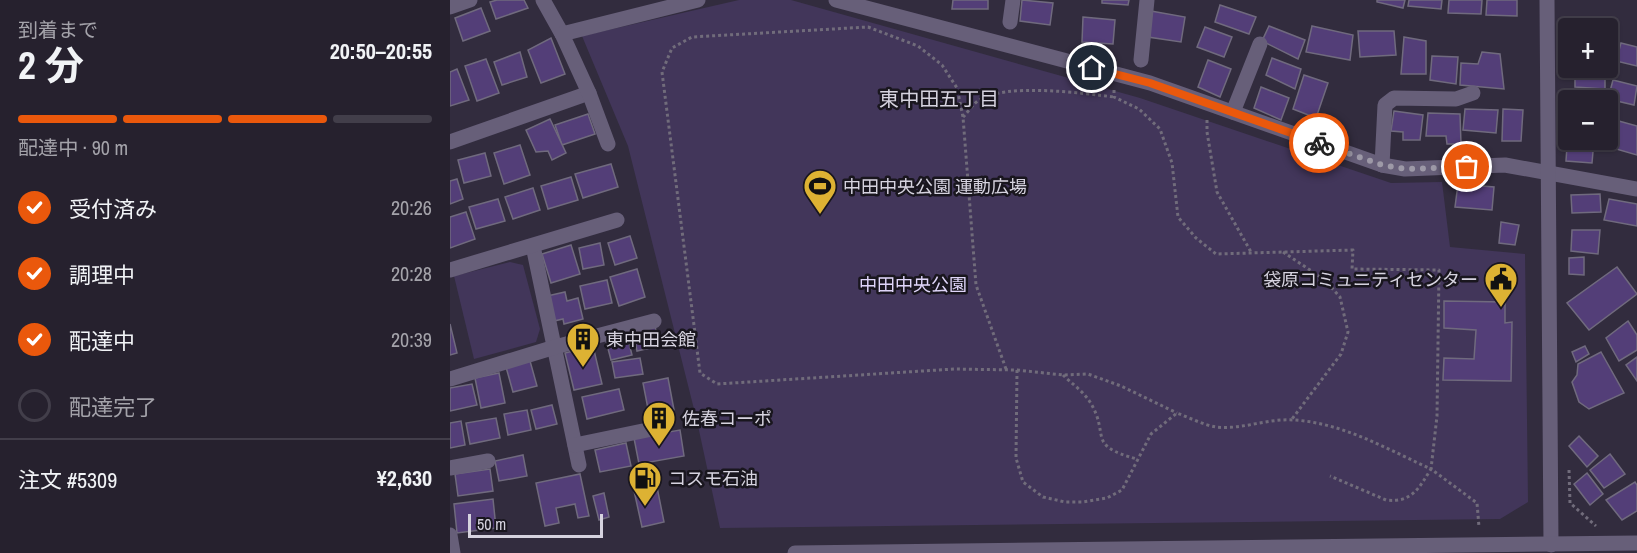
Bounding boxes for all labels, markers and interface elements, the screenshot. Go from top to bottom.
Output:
text: 到着まで [18,16,98,43]
map controls [1558,18,1618,150]
button: + [1558,18,1618,78]
text: 20:50–20:55 [330,36,432,66]
text: 2 分 [18,39,84,91]
pin [1066,42,1117,93]
icon: home [1075,51,1108,84]
district label: 東中田五丁目 [879,85,999,112]
button: − [1558,90,1618,150]
courier [1289,113,1349,173]
icon: bike [1303,127,1336,160]
text: 配達中 · 90 m [18,134,128,161]
pin [1441,141,1492,192]
icon: bag [1450,150,1483,183]
sports icon: 中田中央公園 運動広場 [802,168,838,215]
place label: 中田中央公園 運動広場 [843,174,1027,199]
icon: check [18,191,51,224]
text: 受付済み [69,194,157,224]
text: 20:26 [391,194,432,221]
icon: check [18,257,51,290]
text: 調理中 [69,260,135,290]
text: 20:28 [391,260,432,287]
public building icon: 袋原コミュニティセンター [1483,261,1519,308]
place label: 袋原コミュニティセンター [1263,267,1478,292]
park label: 中田中央公園 [859,272,967,297]
building icon: 東中田会館 [565,321,601,368]
icon: check [18,323,51,356]
text: 配達中 [69,326,135,356]
text: 20:39 [391,326,432,353]
place label: 東中田会館 [606,327,696,352]
text: 配達完了 [69,392,157,422]
building icon: 佐春コーポ [641,400,677,447]
place label: 佐春コーポ [682,406,772,431]
fuel station icon: コスモ石油 [627,460,663,507]
text: ¥2,630 [377,463,432,493]
text: 注文 #5309 [18,465,117,495]
place label: コスモ石油 [668,466,758,491]
scale bar [468,511,603,538]
text: 50 m [477,513,506,535]

